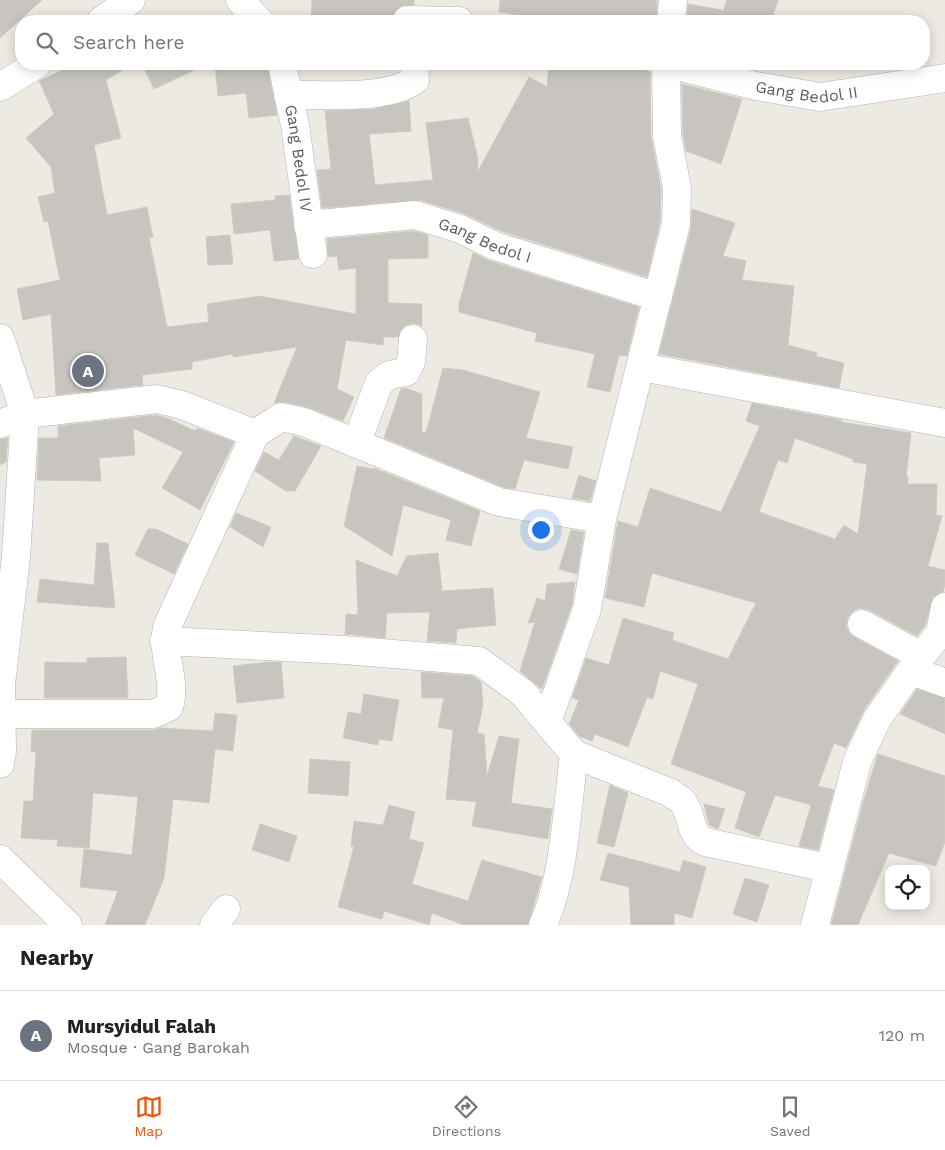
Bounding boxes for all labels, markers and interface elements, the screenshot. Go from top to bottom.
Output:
search box [15,15,930,70]
icon: search [33,29,61,57]
text: Search here [73,31,184,54]
street label: Gang Bedol II [754,77,859,107]
street label: Gang Bedol IV [281,103,316,214]
street label: Gang Bedol I [436,214,534,267]
pin: A [72,352,104,390]
your location [528,517,554,543]
map controls [885,865,930,910]
button: locate [885,865,930,910]
text: Nearby [20,945,93,970]
text: Mursyidul Falah [67,1015,216,1038]
text: A [31,1026,41,1045]
text: 120 m [879,1026,925,1045]
text: Mosque · Gang Barokah [67,1038,250,1057]
tab: Map [134,1093,163,1139]
tab: Directions [432,1093,501,1139]
tab: Saved [770,1093,811,1139]

